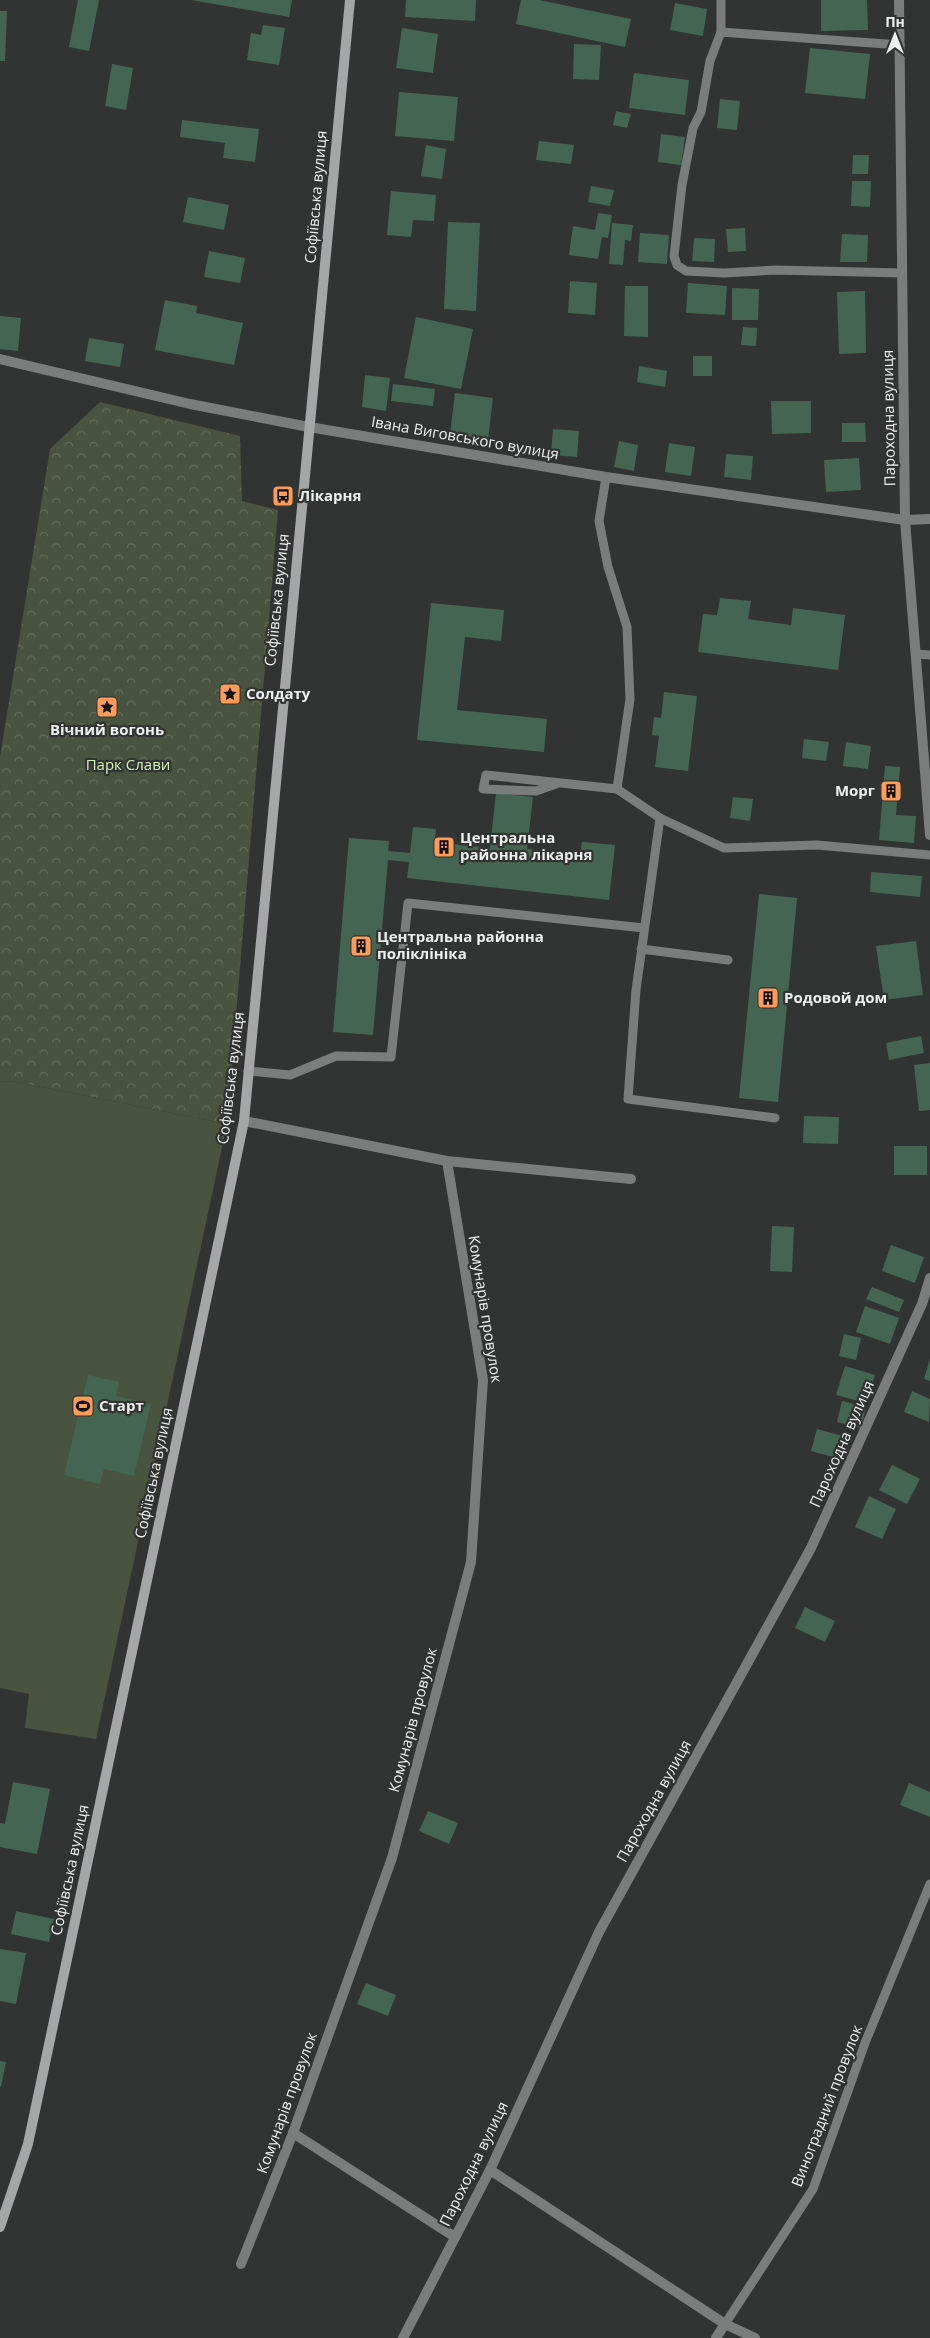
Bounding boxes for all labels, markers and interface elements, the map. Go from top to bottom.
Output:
north arrow [870,10,920,60]
text: Пн [885,12,905,31]
street label: Софіївська вулиця [299,130,331,264]
street label: Пароходна вулиця [877,350,899,486]
street label: Івана Виговського вулиця [370,411,561,463]
bus stop icon: Лікарня [271,484,295,508]
place label: Лікарня [299,485,361,505]
street label: Софіївська вулиця [259,533,293,667]
place icon: Солдату [218,682,242,706]
place label: Солдату [246,683,311,703]
place icon: Вічний вогонь [95,695,119,719]
place label: Вічний вогонь [50,719,164,739]
park label: Парк Слави [86,754,170,774]
building icon: Морг [879,779,903,803]
place label: Морг [835,780,875,800]
place label: Центральна районна лікарня [460,827,592,864]
building icon: Центральна районна лікарня [432,835,456,859]
place label: Центральна районна поліклініка [377,926,544,963]
building icon: Центральна районна поліклініка [349,934,373,958]
building icon: Родовой дом [756,986,780,1010]
place label: Родовой дом [784,987,887,1007]
street label: Софіївська вулиця [212,1010,248,1145]
street label: Комунарів провулок [464,1234,508,1384]
street label: Пароходна вулиця [804,1377,878,1510]
sports icon: Старт [71,1394,95,1418]
place label: Старт [99,1395,144,1415]
street label: Софіївська вулиця [129,1405,177,1540]
street label: Комунарів провулок [383,1645,441,1794]
street label: Пароходна вулиця [611,1736,695,1865]
street label: Софіївська вулиця [45,1802,93,1937]
street label: Виноградний провулок [786,2022,866,2189]
street label: Комунарів провулок [251,2029,321,2176]
street label: Пароходна вулиця [434,2098,512,2229]

